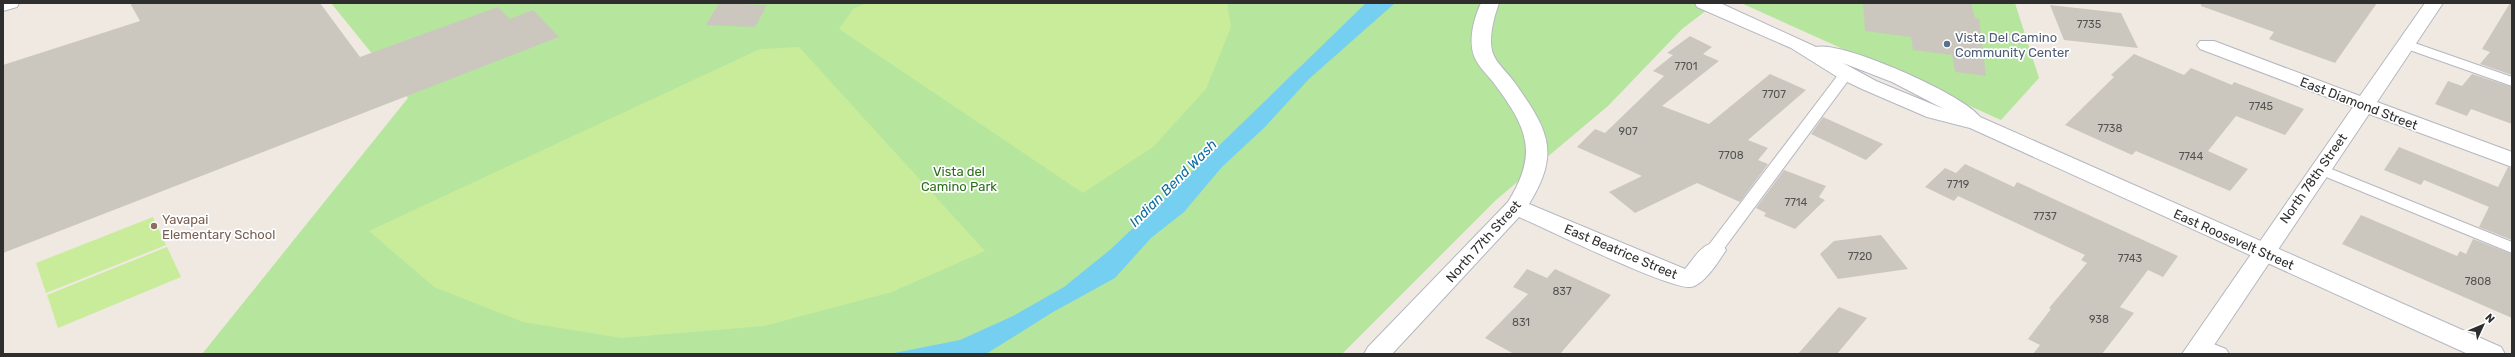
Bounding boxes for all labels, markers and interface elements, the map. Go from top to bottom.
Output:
house number: 7735 [2077,18,2102,31]
place label: Vista Del Camino Community Center [1955,30,2069,60]
marker: Vista Del Camino Community Center [1942,39,1952,49]
house number: 7701 [1675,60,1697,73]
street label: East Diamond Street [2298,74,2420,133]
house number: 7707 [1762,88,1786,101]
house number: 7745 [2249,100,2274,113]
house number: 7738 [2098,122,2122,135]
house number: 907 [1618,125,1638,138]
street label: North 78th Street [2277,130,2350,226]
water label: Indian Bend Wash [1126,136,1221,231]
house number: 7708 [1718,149,1744,162]
house number: 7744 [2179,150,2203,163]
park label: Vista del Camino Park [921,164,997,194]
house number: 7719 [1947,178,1969,191]
house number: 7714 [1785,196,1808,209]
street label: North 77th Street [1443,197,1524,285]
street label: East Roosevelt Street [2171,206,2296,273]
house number: 7737 [2033,210,2057,223]
place label: Yavapai Elementary School [162,212,275,242]
marker: Yavapai Elementary School [149,221,159,231]
street label: East Beatrice Street [1562,221,1680,282]
house number: 7720 [1848,250,1872,263]
house number: 7743 [2118,252,2143,265]
house number: 7808 [2465,275,2491,288]
house number: 837 [1552,285,1572,298]
north arrow [2463,305,2503,345]
text: N [2482,311,2497,326]
house number: 938 [2089,313,2109,326]
house number: 831 [1512,316,1530,329]

